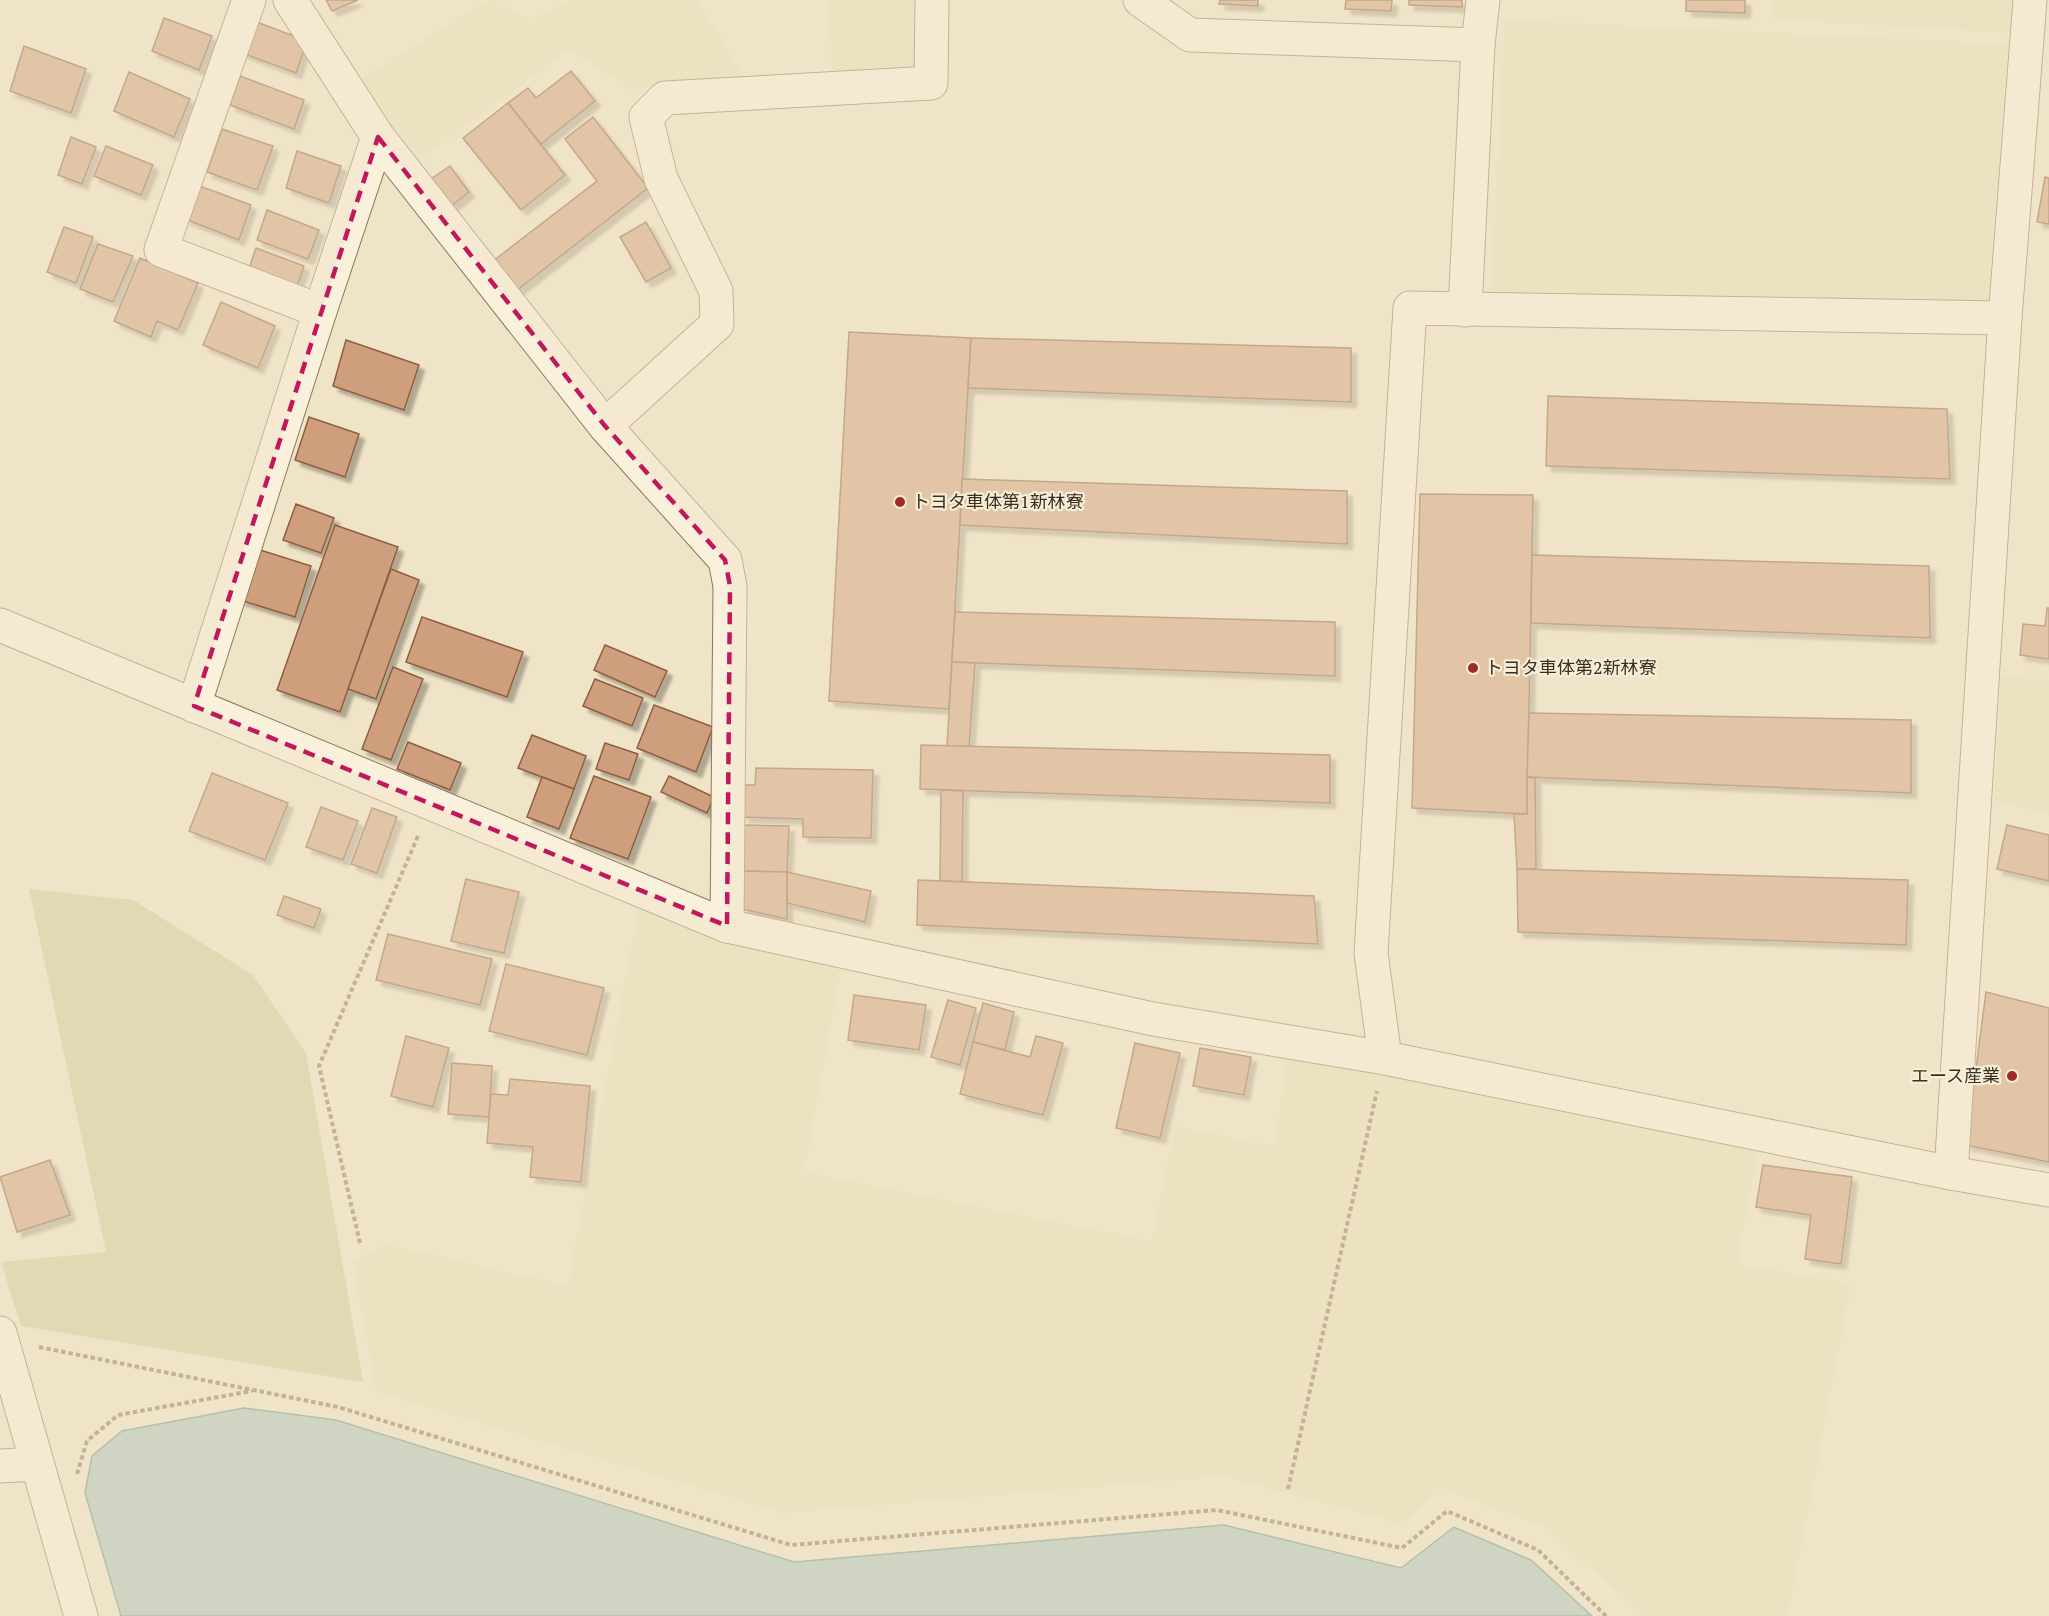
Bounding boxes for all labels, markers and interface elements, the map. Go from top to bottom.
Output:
place label: トヨタ車体第1新林寮 [912,489,1084,513]
marker: トヨタ車体第1新林寮 [893,495,907,509]
place label: トヨタ車体第2新林寮 [1485,655,1657,679]
marker: トヨタ車体第2新林寮 [1466,661,1480,675]
place label: エース産業 [1911,1063,2000,1087]
marker: エース産業 [2005,1069,2019,1083]

